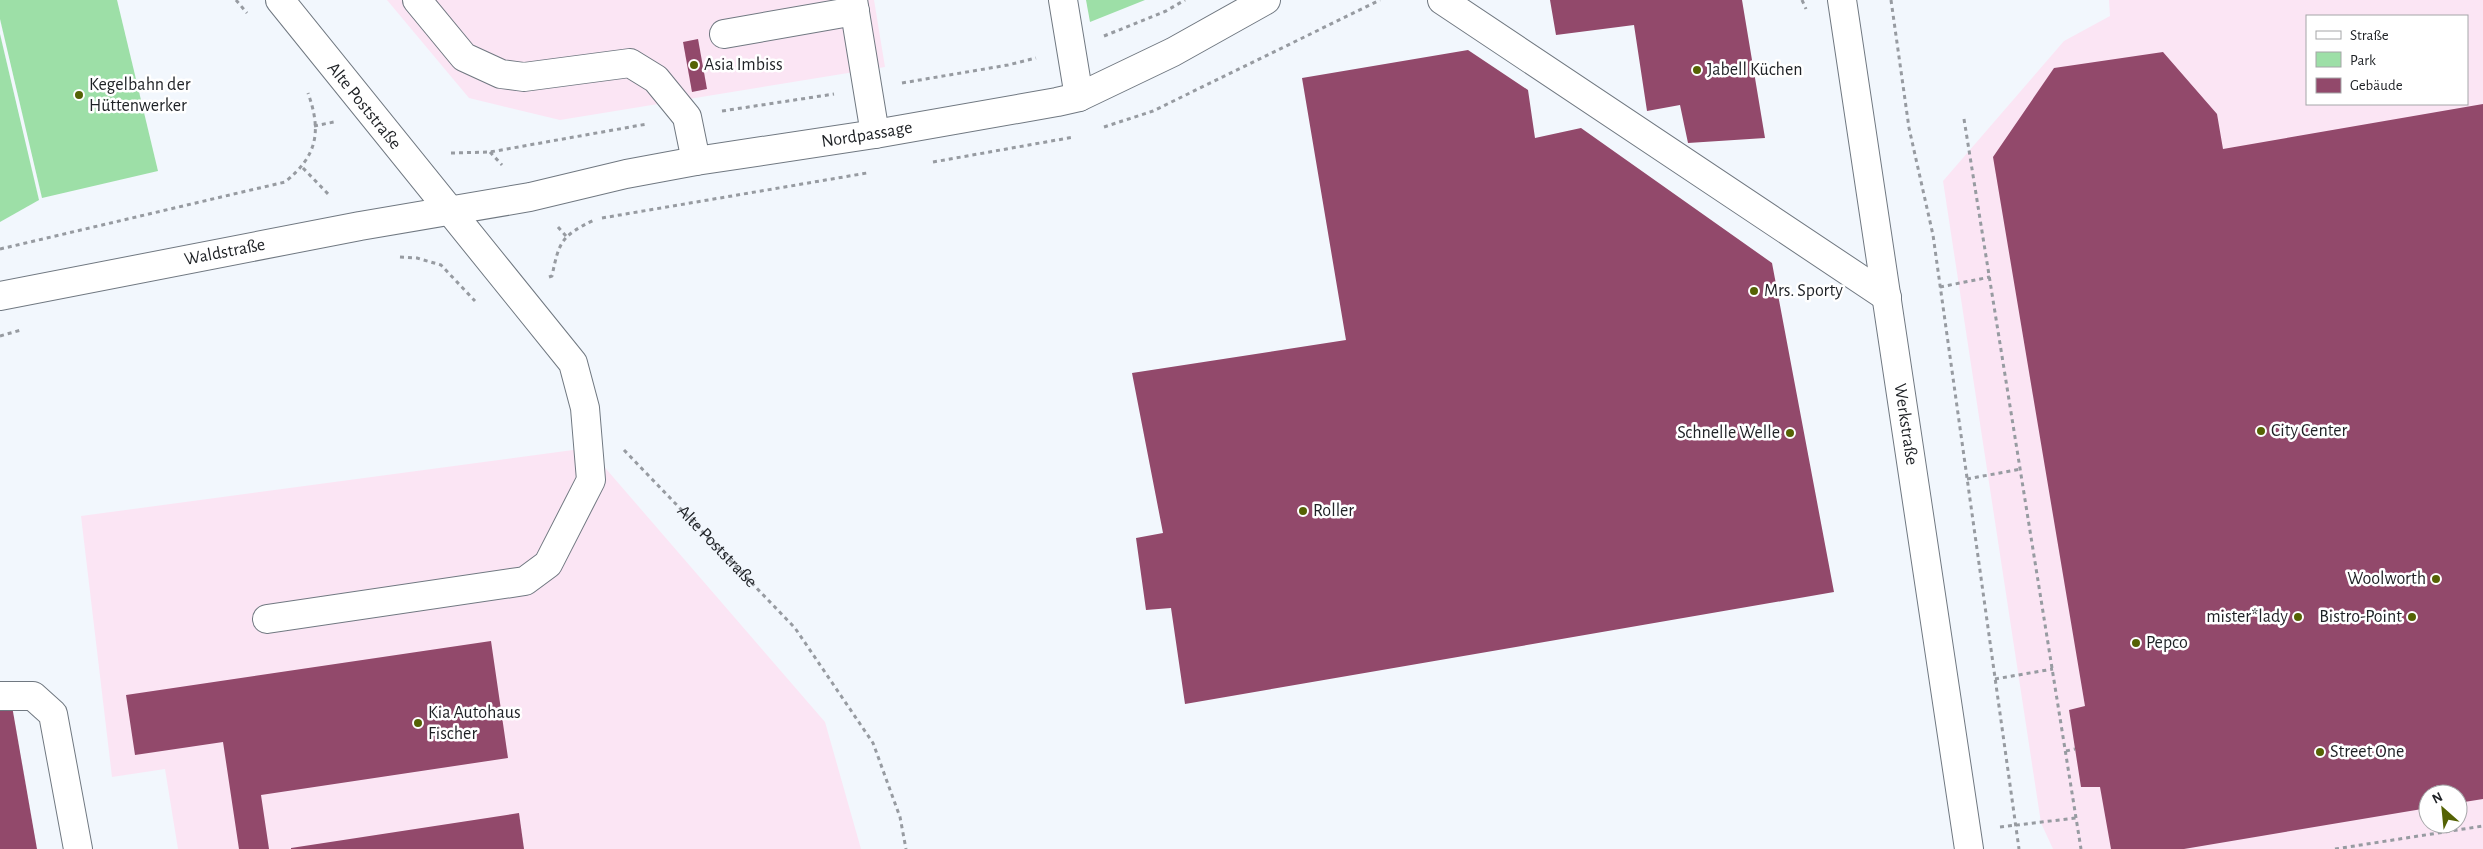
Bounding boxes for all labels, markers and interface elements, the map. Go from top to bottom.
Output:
legend [2306,15,2468,105]
text: Straße [2350,28,2389,43]
text: Park [2350,53,2376,68]
place label: Asia Imbiss [704,56,783,74]
street label: Alte Poststraße [324,59,404,153]
marker: Asia Imbiss [688,59,700,71]
place label: Jabell Küchen [1707,61,1803,79]
marker: Jabell Küchen [1691,64,1703,76]
place label: Kegelbahn der Hüttenwerker [89,76,191,115]
text: Gebäude [2350,78,2403,93]
marker: Kegelbahn der Hüttenwerker [73,89,85,101]
street label: Nordpassage [820,119,914,151]
street label: Waldstraße [183,236,267,269]
place label: Mrs. Sporty [1764,282,1843,300]
marker: Mrs. Sporty [1748,285,1760,297]
street label: Werkstraße [1890,382,1920,466]
place label: City Center [2271,422,2347,440]
place label: Schnelle Welle [1677,424,1780,442]
marker: City Center [2255,425,2267,437]
marker: Schnelle Welle [1784,427,1796,439]
street label: Alte Poststraße [674,502,760,591]
place label: Roller [1313,502,1354,520]
marker: Roller [1297,505,1309,517]
place label: Woolworth [2347,570,2426,588]
marker: Woolworth [2430,573,2442,585]
place label: mister*lady [2206,608,2288,626]
place label: Bistro-Point [2319,608,2402,626]
marker: mister*lady [2292,611,2304,623]
marker: Bistro-Point [2406,611,2418,623]
place label: Pepco [2146,634,2188,652]
marker: Pepco [2130,637,2142,649]
place label: Kia Autohaus Fischer [428,704,521,743]
marker: Kia Autohaus Fischer [412,717,424,729]
place label: Street One [2330,743,2404,761]
marker: Street One [2314,746,2326,758]
north arrow [2418,784,2468,834]
text: N [2430,790,2445,807]

